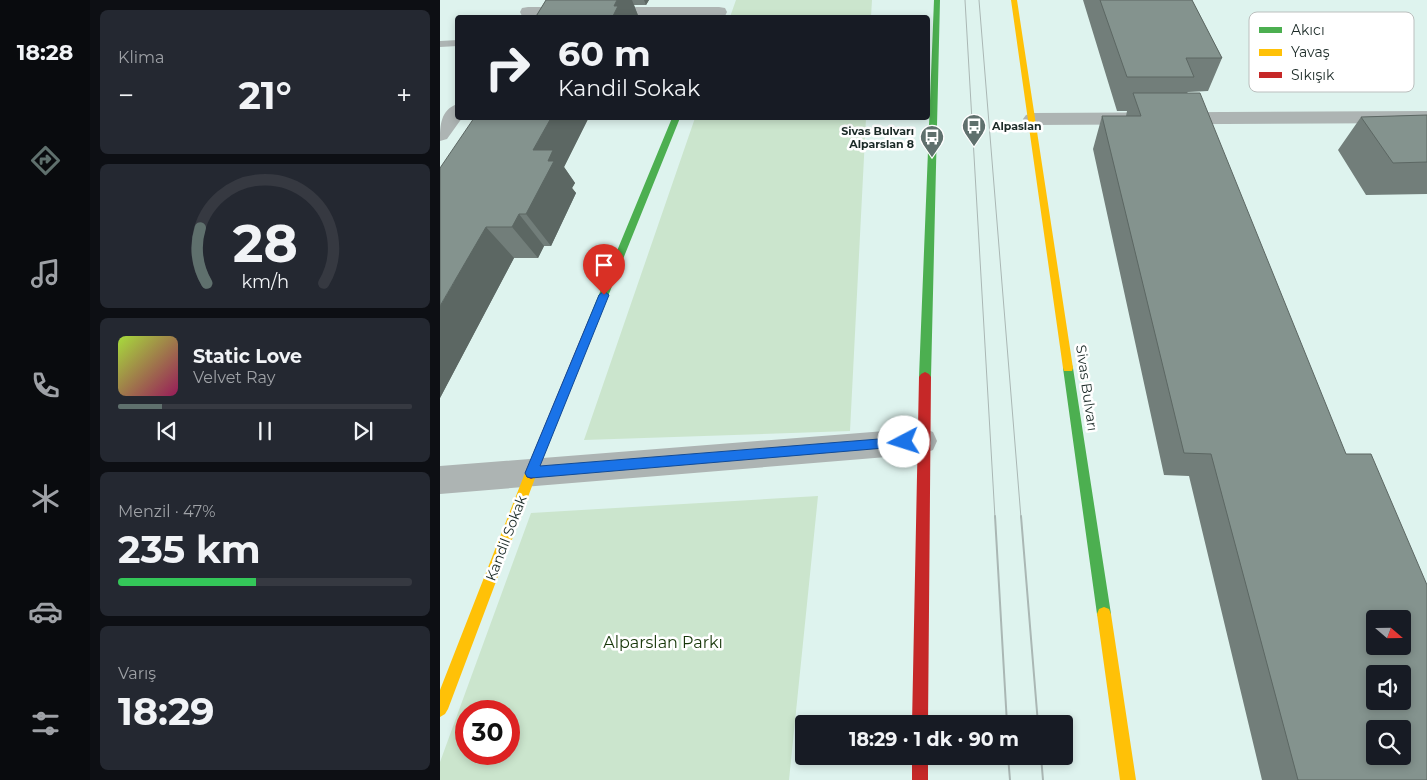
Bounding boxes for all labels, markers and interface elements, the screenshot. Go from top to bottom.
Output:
legend [1249,12,1414,92]
text: Akıcı [1291,21,1325,39]
text: 60 m [558,32,651,75]
icon: right [475,35,540,100]
text: 18:28 [17,39,73,66]
text: Yavaş [1291,43,1330,61]
text: Klima [118,48,164,67]
text: Sıkışık [1291,66,1335,84]
text: 21° [238,72,292,119]
text: Kandil Sokak [558,75,700,102]
text: − [118,78,134,112]
text: + [396,78,412,112]
bus stop icon: Alpaslan [961,113,987,147]
place label: Alpaslan [991,119,1042,133]
place label: Sivas Bulvarı Alparslan 8 [841,124,914,151]
bus stop icon: Sivas Bulvarı Alparslan 8 [919,124,945,158]
icon: directions [28,143,63,178]
text: 28 [232,212,298,275]
pin [583,244,625,295]
icon: arrive [590,251,618,279]
icon: music [28,256,63,291]
text: km/h [241,271,289,292]
street label: Sivas Bulvarı [1072,344,1102,432]
text: Static Love [193,345,302,368]
icon: phone [28,368,63,403]
text: Velvet Ray [193,368,275,387]
position arrow [877,415,929,467]
icon: previous [153,417,181,445]
icon: pause [251,417,279,445]
icon: next [349,417,377,445]
icon: climate [28,481,63,516]
street label: Kandil Sokak [481,492,531,583]
text: Menzil · 47% [118,502,215,521]
text: 235 km [118,526,261,573]
icon: car [28,594,63,629]
north arrow [1366,610,1411,655]
map controls [1366,610,1411,765]
park label: Alparslan Parkı [603,633,723,652]
text: Varış [118,664,156,683]
button: sound [1366,665,1411,710]
text: 18:29 [118,688,215,735]
speed limit sign: 30 [455,700,520,765]
icon: filters [28,706,63,741]
button: search [1366,720,1411,765]
text: 18:29 · 1 dk · 90 m [849,728,1019,751]

